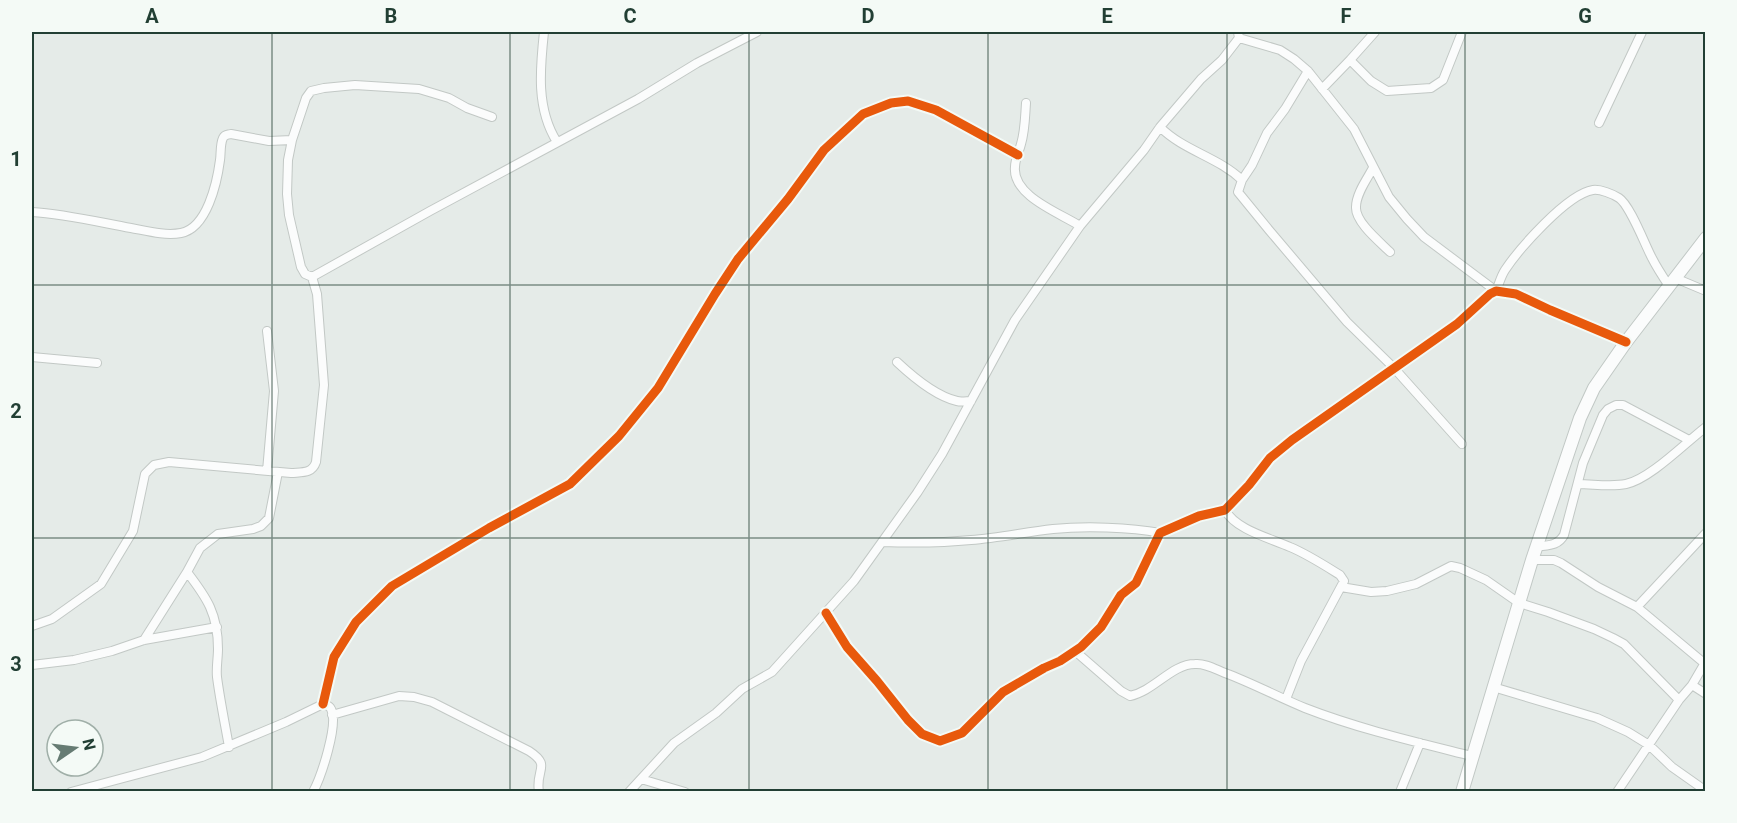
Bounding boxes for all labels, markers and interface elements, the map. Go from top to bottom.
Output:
text: A [145,4,159,28]
text: B [385,4,397,28]
text: C [623,4,637,28]
text: D [862,4,875,28]
text: E [1101,4,1113,28]
text: F [1341,4,1352,28]
text: G [1578,4,1592,28]
text: 1 [10,147,22,171]
text: 2 [10,399,22,423]
text: 3 [10,652,22,676]
north arrow [45,718,105,778]
text: N [78,737,100,752]

